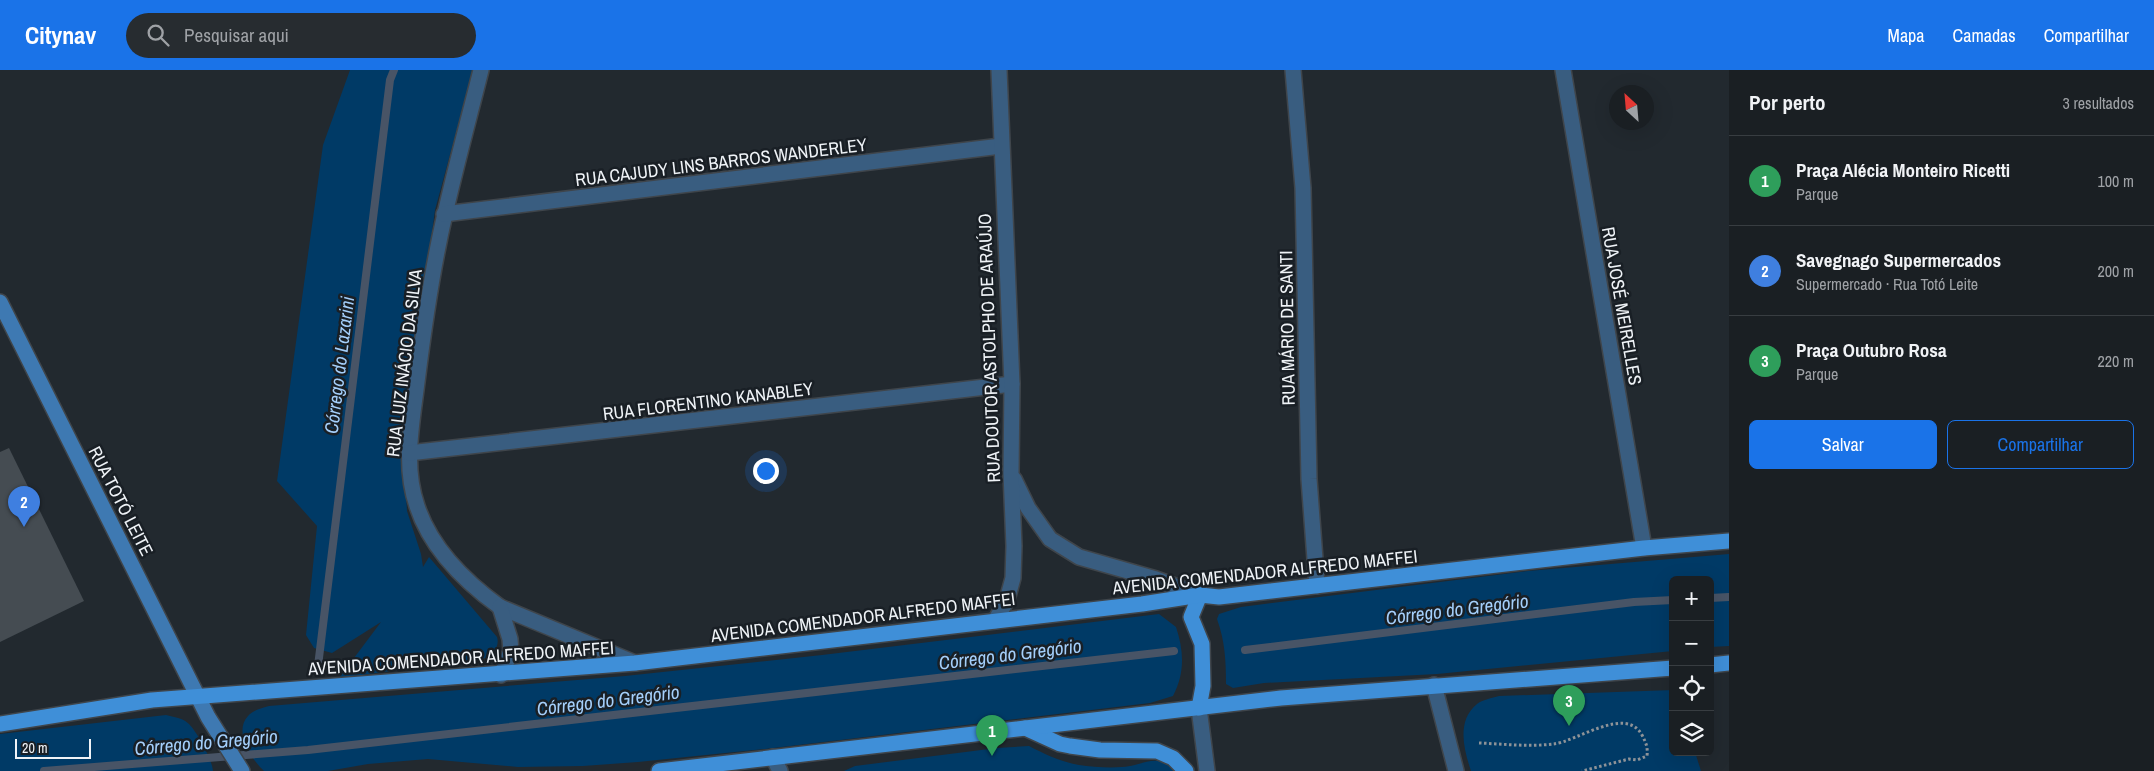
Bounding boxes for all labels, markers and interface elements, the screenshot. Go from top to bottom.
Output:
search box [126,13,476,58]
text: Citynav [25,19,96,51]
icon: search [144,21,172,49]
text: Pesquisar aqui [184,22,289,48]
text: Mapa [1888,23,1925,48]
text: Camadas [1953,23,2016,48]
text: Compartilhar [2044,23,2129,48]
north arrow [1609,85,1654,130]
text: Por perto [1749,88,1826,117]
text: 3 resultados [2063,92,2134,114]
street label: RUA CAJUDY LINS BARROS WANDERLEY [574,132,868,192]
text: Praça Alécia Monteiro Ricetti [1796,157,2010,183]
text: 1 [1761,170,1769,192]
text: 100 m [2098,170,2134,192]
text: Parque [1796,183,1838,205]
street label: RUA DOUTOR ASTOLPHO DE ARAÚJO [972,213,1006,483]
street label: RUA JOSÉ MEIRELLES [1596,225,1648,387]
text: Savegnago Supermercados [1796,247,2001,273]
street label: RUA MÁRIO DE SANTI [1273,250,1301,406]
text: 2 [1761,260,1769,282]
text: 200 m [2098,260,2134,282]
street label: RUA LUIZ INÁCIO DA SILVA [380,268,428,458]
text: Supermercado · Rua Totó Leite [1796,273,1978,295]
water label: Córrego do Lazarini [318,294,360,435]
text: Praça Outubro Rosa [1796,337,1947,363]
text: 3 [1761,350,1769,372]
text: 220 m [2098,350,2134,372]
text: Parque [1796,363,1838,385]
street label: RUA FLORENTINO KANABLEY [601,376,815,426]
button: Salvar [1749,420,1937,469]
button: Compartilhar [1947,420,2134,469]
street label: RUA TOTÓ LEITE [83,442,159,560]
your location [753,458,779,484]
pin: 2 [8,486,40,527]
street label: AVENIDA COMENDADOR ALFREDO MAFFEI [1110,544,1419,601]
map controls [1669,576,1714,756]
button: + [1669,576,1714,621]
street label: AVENIDA COMENDADOR ALFREDO MAFFEI [708,586,1017,648]
water label: Córrego do Gregório [1384,587,1530,631]
button: − [1669,621,1714,666]
water label: Córrego do Gregório [937,632,1083,676]
street label: AVENIDA COMENDADOR ALFREDO MAFFEI [306,635,615,681]
button: locate [1669,666,1714,711]
water label: Córrego do Gregório [535,678,681,722]
pin: 3 [1553,685,1585,726]
button: layers [1669,711,1714,756]
pin: 1 [976,715,1008,756]
water label: Córrego do Gregório [133,723,279,761]
scale bar [15,736,91,759]
text: 20 m [22,739,48,757]

